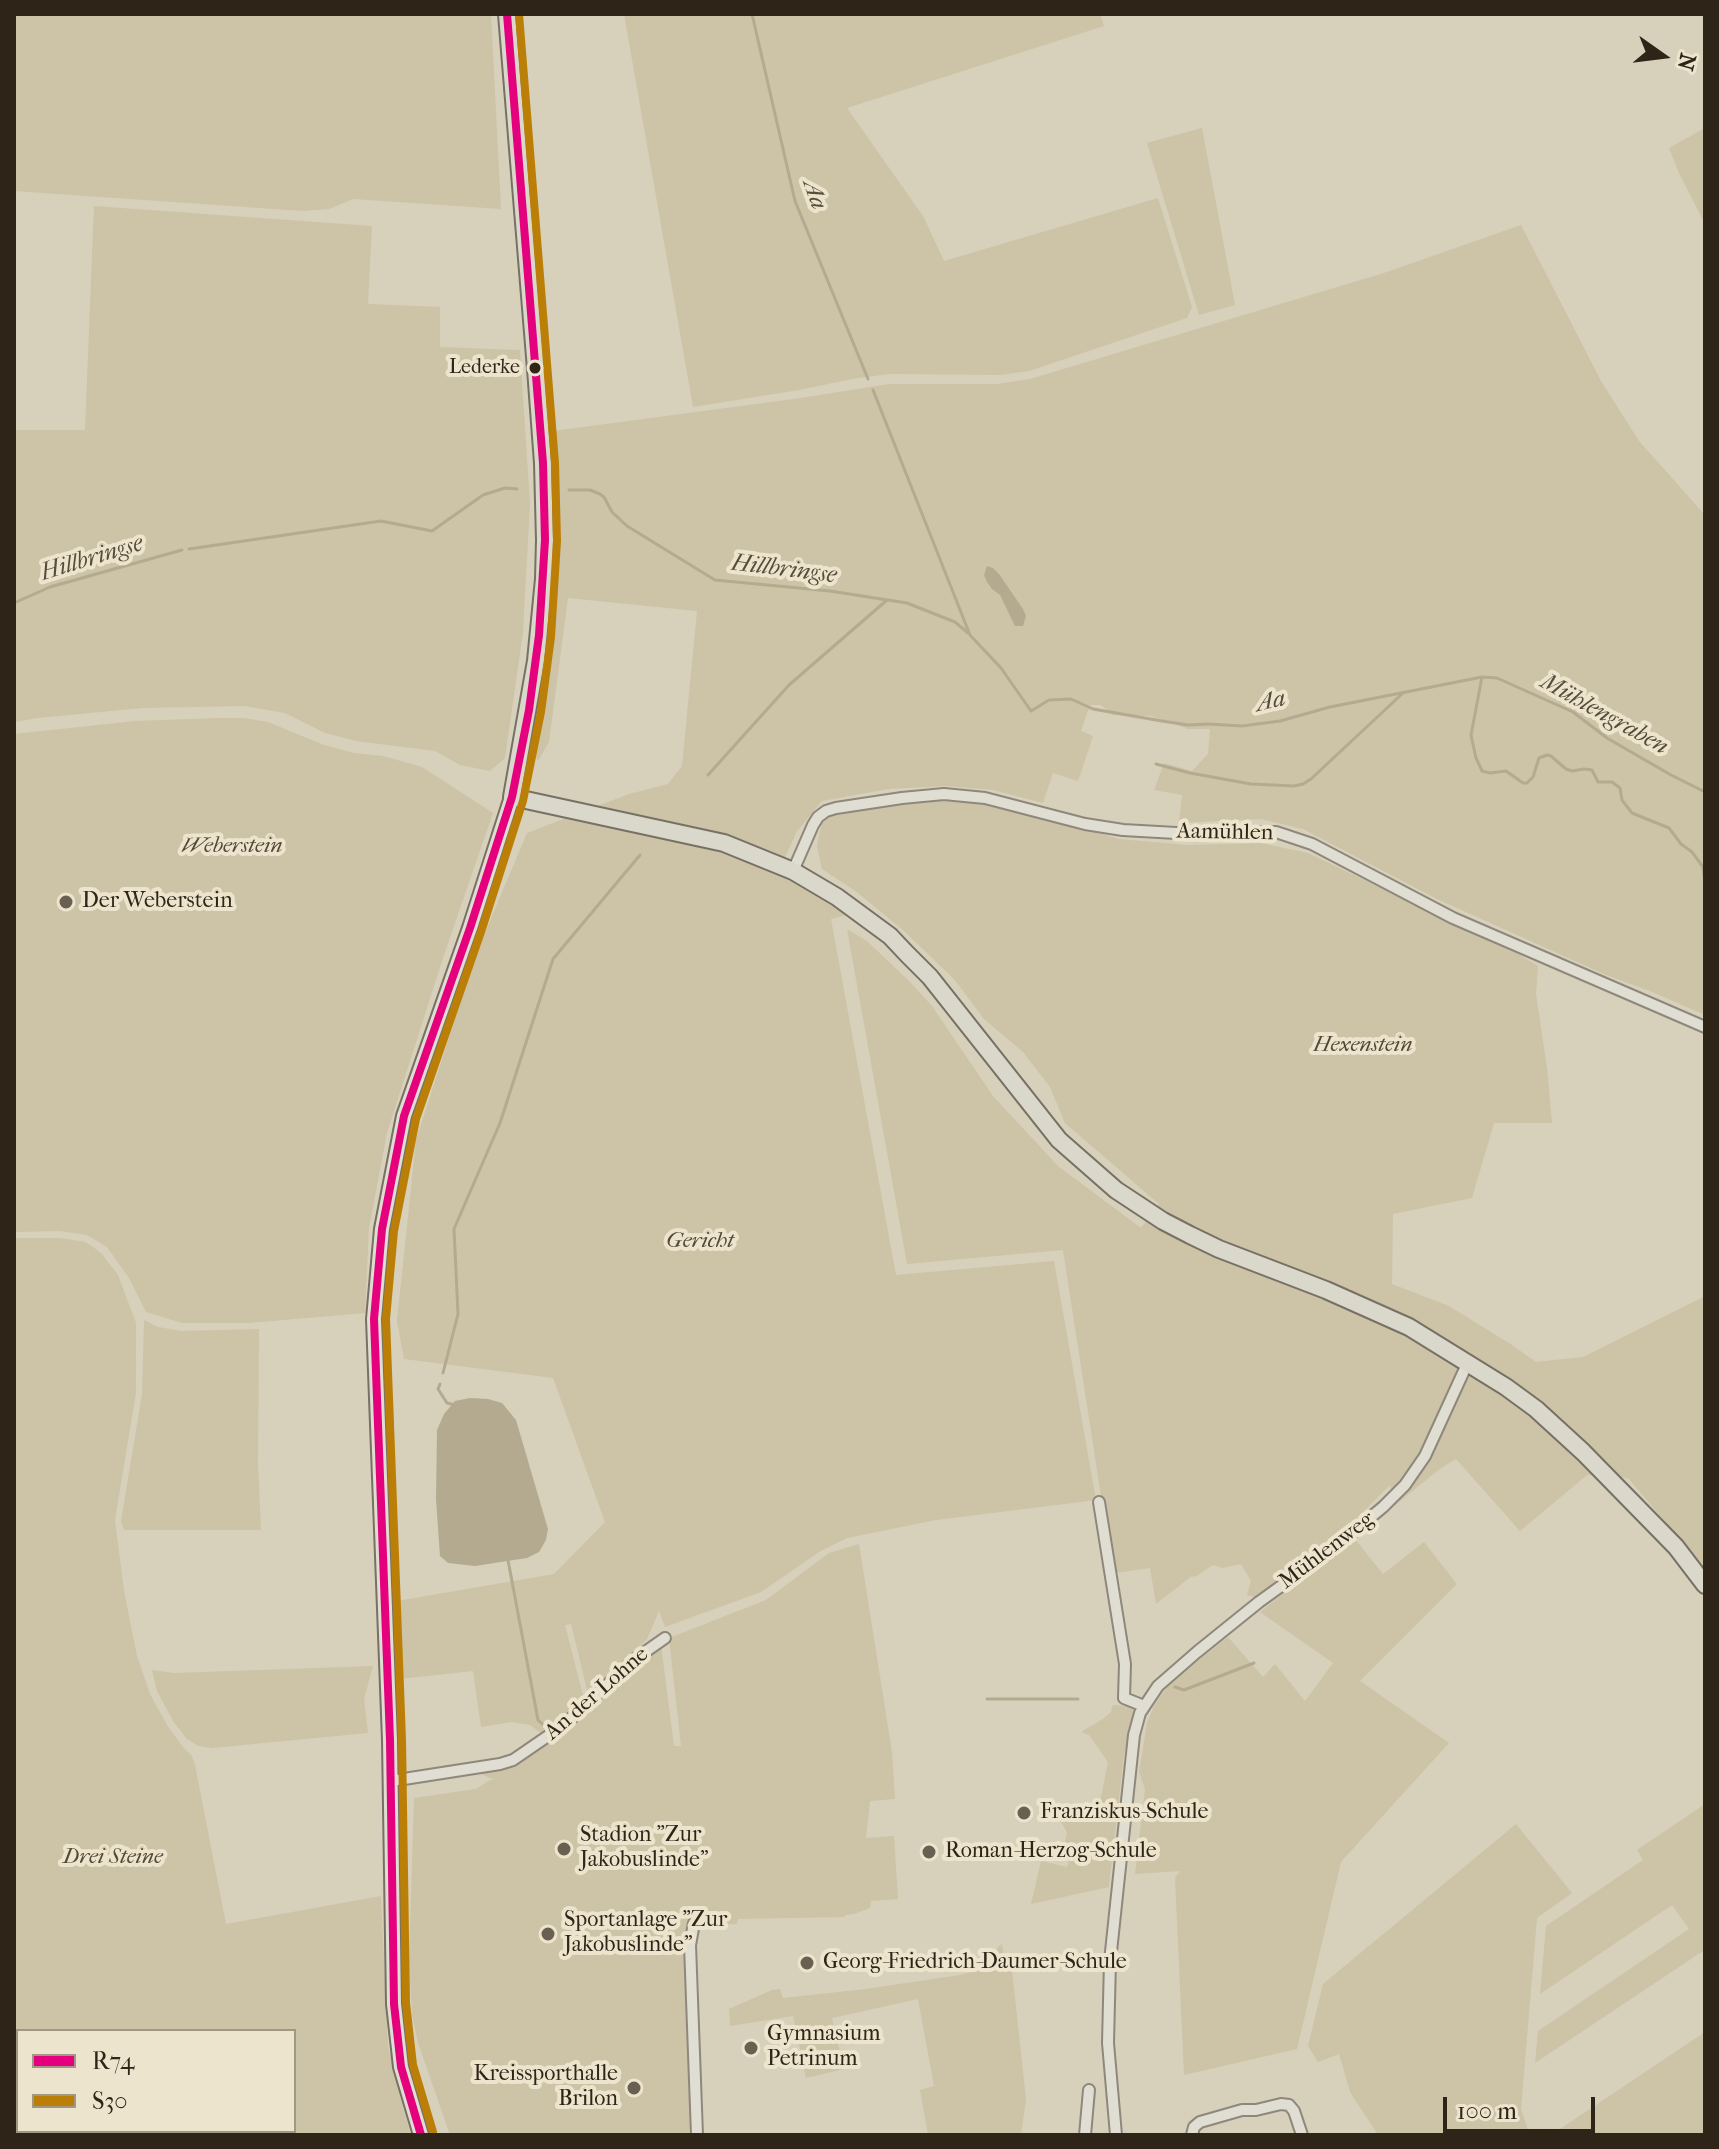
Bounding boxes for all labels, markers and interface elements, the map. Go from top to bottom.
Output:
north arrow [1623,16,1703,96]
text: N [1672,51,1701,73]
water label: Aa [796,177,832,213]
place label: Lederke [449,356,520,380]
marker: Lederke [527,360,543,376]
water label: Hillbringse [37,530,147,588]
water label: Hillbringse [730,549,838,591]
water label: Mühlengraben [1535,668,1673,762]
water label: Aa [1254,685,1288,719]
street label: Aamühlen [1176,819,1274,847]
park label: Weberstein [182,834,282,860]
place label: Der Weberstein [82,889,233,915]
marker: Der Weberstein [57,893,75,911]
park label: Hexenstein [1314,1033,1412,1059]
park label: Gericht [666,1229,734,1255]
street label: Mühlenweg [1274,1507,1380,1595]
street label: An der Lohne [540,1642,654,1746]
place label: Franziskus-Schule [1040,1800,1208,1826]
marker: Franziskus-Schule [1015,1804,1033,1822]
place label: Stadion "Zur Jakobuslinde" [580,1823,709,1874]
place label: Roman-Herzog-Schule [945,1839,1157,1865]
marker: Stadion "Zur Jakobuslinde" [555,1840,573,1858]
marker: Roman-Herzog-Schule [920,1843,938,1861]
park label: Drei Steine [63,1845,163,1871]
place label: Sportanlage "Zur Jakobuslinde" [564,1908,727,1960]
marker: Sportanlage "Zur Jakobuslinde" [539,1925,557,1943]
place label: Georg-Friedrich-Daumer-Schule [823,1950,1127,1976]
marker: Georg-Friedrich-Daumer-Schule [798,1954,816,1972]
place label: Gymnasium Petrinum [767,2022,881,2074]
legend [16,2029,296,2133]
marker: Gymnasium Petrinum [742,2039,760,2057]
text: R74 [92,2047,135,2075]
place label: Kreissporthalle Brilon [473,2062,618,2114]
marker: Kreissporthalle Brilon [625,2079,643,2097]
scale bar [1447,2081,1599,2131]
text: S30 [92,2087,127,2115]
text: 100 m [1457,2097,1517,2125]

